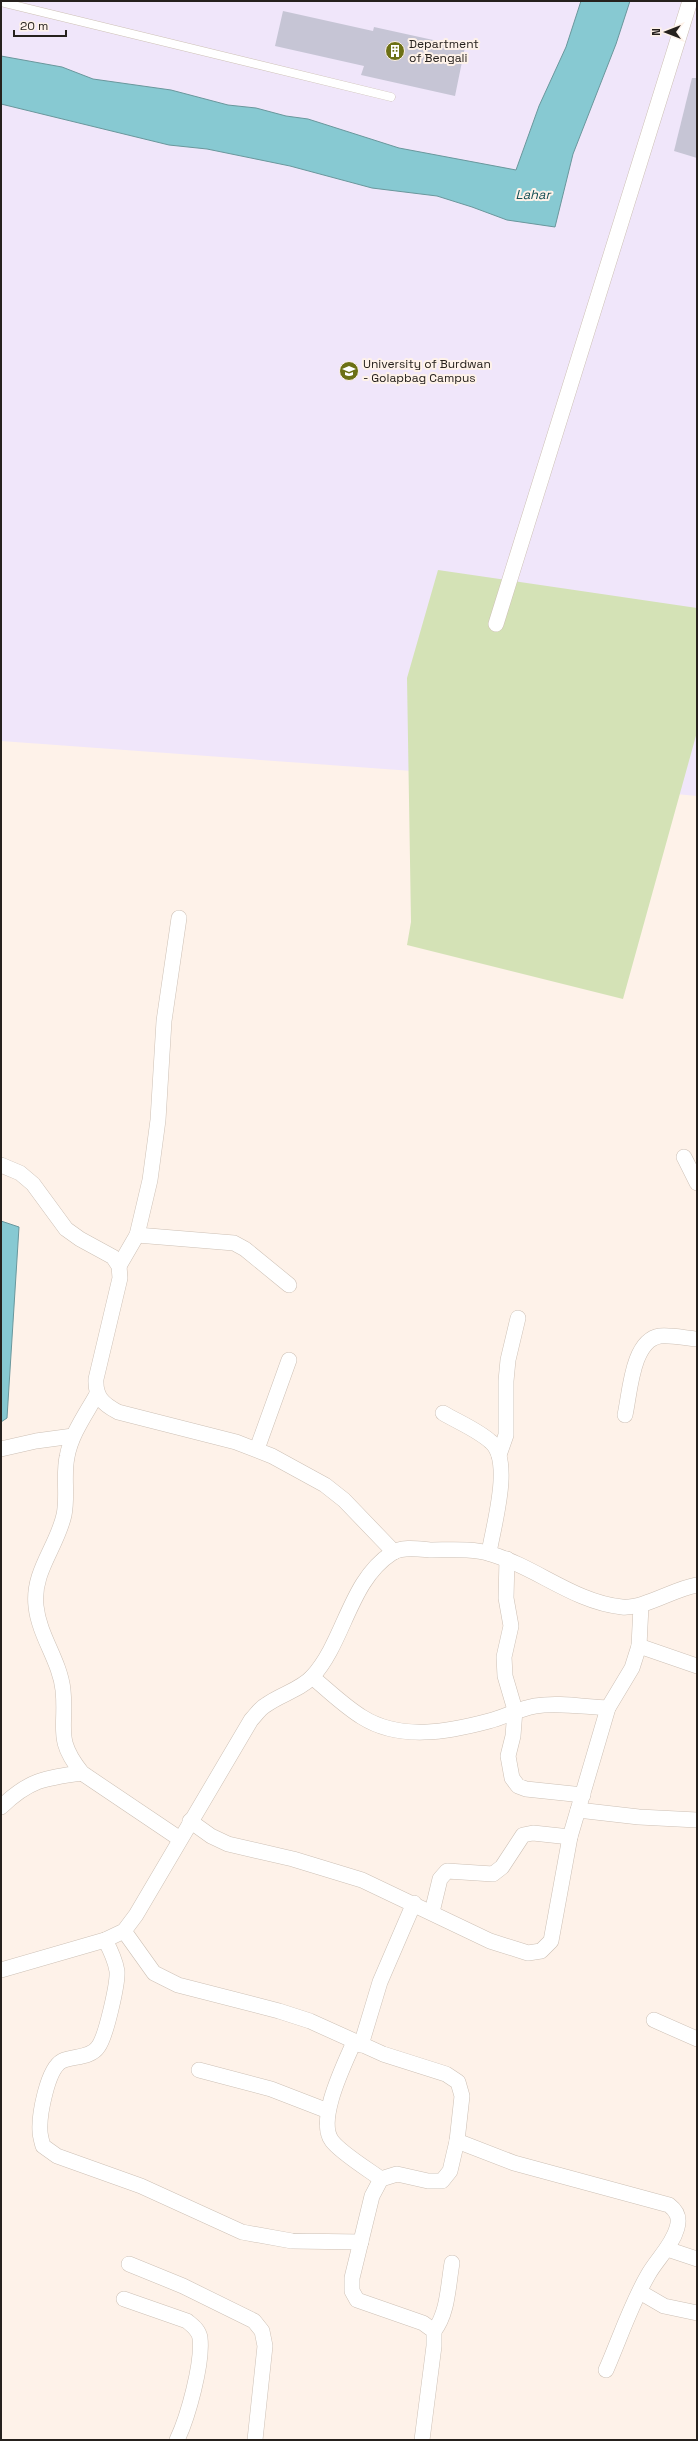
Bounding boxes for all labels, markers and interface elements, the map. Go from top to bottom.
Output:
scale bar [14,12,66,38]
north arrow [646,12,686,52]
text: 20 m [20,18,48,34]
text: N [649,28,663,36]
place label: Department of Bengali [409,36,479,66]
building icon: Department of Bengali [384,40,406,62]
water label: Lahar [516,186,553,203]
place label: University of Burdwan - Golapbag Campus [363,356,491,386]
school or university icon: University of Burdwan - Golapbag Campus [338,360,360,382]

